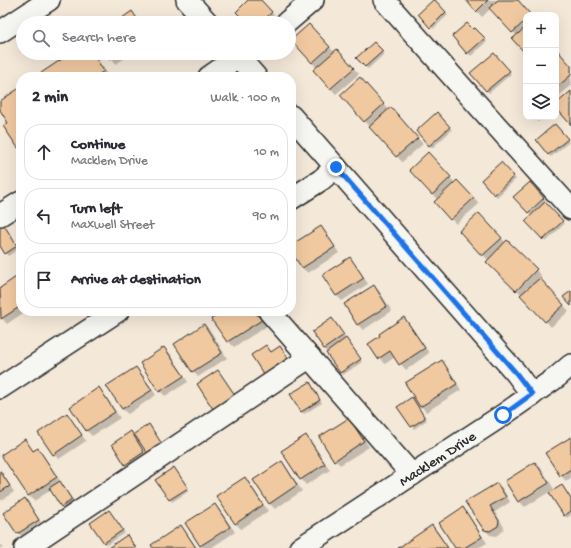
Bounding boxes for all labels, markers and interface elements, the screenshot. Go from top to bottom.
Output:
map controls [523,12,559,120]
button: + [523,12,559,48]
search box [16,16,296,60]
icon: search [30,27,52,49]
text: Search here [62,29,136,47]
button: − [523,48,559,84]
button: layers [523,84,559,120]
text: 2 min [32,88,68,108]
text: Walk · 100 m [211,91,280,106]
text: Continue [71,136,125,154]
icon: ahead [33,141,55,163]
text: 10 m [254,145,279,160]
text: Macklem Drive [71,154,148,169]
route end [327,158,345,176]
text: Turn left [71,200,122,218]
icon: left [33,205,55,227]
text: 90 m [253,209,279,224]
text: Maxwell Street [71,218,154,233]
icon: arrive [33,269,55,291]
text: Arrive at destination [71,271,201,289]
route start [494,406,512,424]
street label: Macklem Drive [396,428,480,491]

